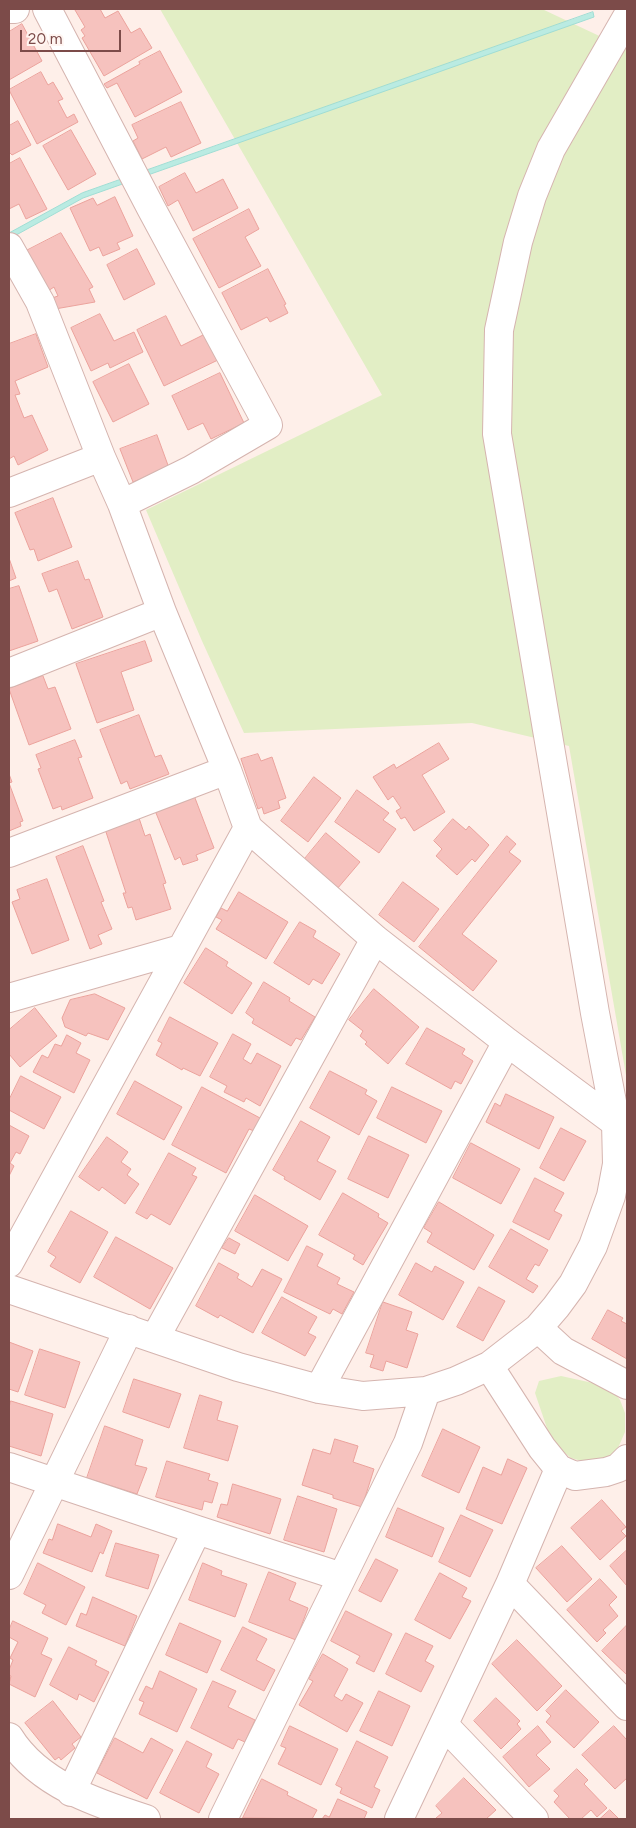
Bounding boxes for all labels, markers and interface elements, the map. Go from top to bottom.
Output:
scale bar [22,20,124,52]
text: 20 m [28,30,62,48]

